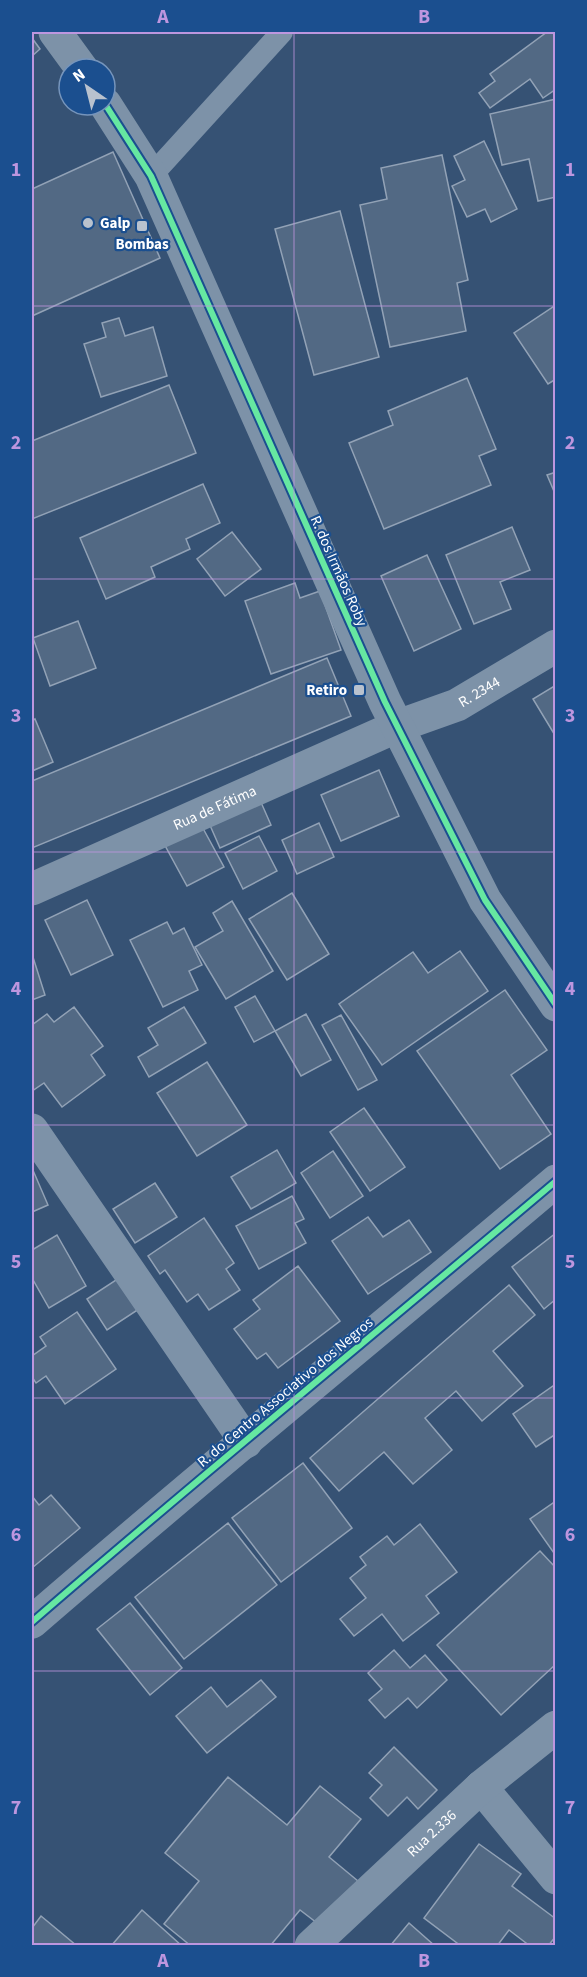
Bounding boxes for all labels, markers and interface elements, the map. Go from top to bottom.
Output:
text: A [156,3,169,31]
text: B [418,3,430,31]
north arrow [57,57,117,117]
text: N [68,63,90,88]
text: 1 [11,156,21,184]
text: 1 [565,156,575,184]
place label: Galp [100,213,131,234]
marker: Galp [81,216,95,230]
marker: Bombas [135,219,149,233]
place label: Bombas [115,234,169,255]
text: 2 [11,429,21,457]
text: 2 [565,429,575,457]
street label: R. dos Irmãos Roby [305,512,372,630]
street label: R. 2344 [455,671,505,713]
place label: Retiro [306,680,347,701]
marker: Retiro [352,683,366,697]
text: 3 [11,702,21,730]
text: 3 [565,702,575,730]
street label: Rua de Fátima [170,780,260,836]
text: 4 [11,975,22,1003]
text: 4 [565,975,576,1003]
text: 5 [11,1248,21,1276]
text: 5 [565,1248,575,1276]
street label: R. do Centro Associativo dos Negros [193,1312,378,1472]
text: 6 [11,1521,21,1549]
text: 6 [565,1521,575,1549]
text: 7 [11,1794,21,1822]
text: 7 [565,1794,575,1822]
street label: Rua 2.336 [402,1805,461,1862]
text: A [156,1947,169,1975]
text: B [418,1947,430,1975]

